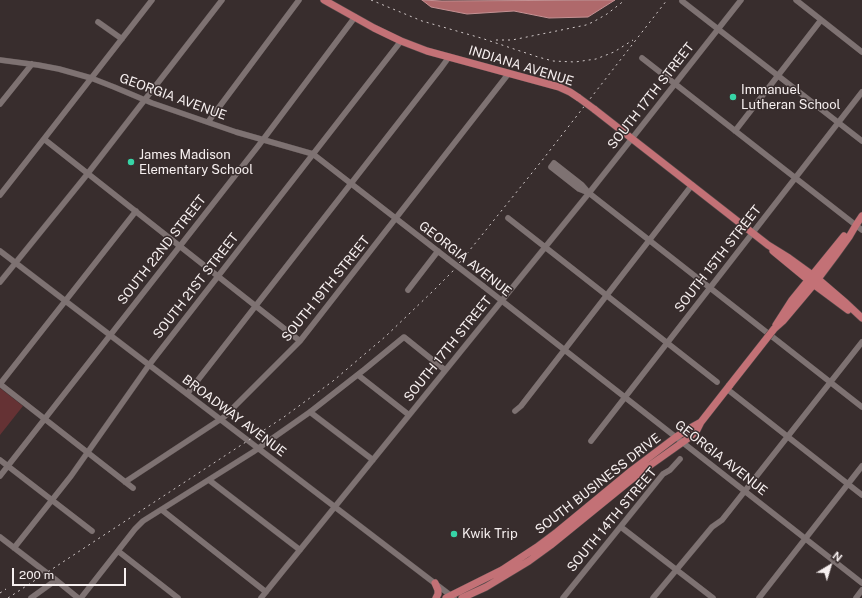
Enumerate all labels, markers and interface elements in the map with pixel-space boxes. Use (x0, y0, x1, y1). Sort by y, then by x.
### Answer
street label: SOUTH 17TH STREET (605, 40, 697, 152)
street label: INDIANA AVENUE (467, 43, 575, 89)
street label: GEORGIA AVENUE (117, 70, 229, 124)
place label: Immanuel Lutheran School (741, 82, 841, 113)
marker: Immanuel Lutheran School (728, 92, 738, 102)
place label: James Madison Elementary School (139, 147, 253, 178)
marker: James Madison Elementary School (126, 157, 136, 167)
street label: SOUTH 22ND STREET (114, 192, 210, 308)
street label: SOUTH 15TH STREET (671, 202, 765, 316)
street label: GEORGIA AVENUE (416, 218, 514, 300)
street label: SOUTH 21ST STREET (150, 230, 242, 342)
street label: SOUTH 19TH STREET (279, 233, 373, 345)
street label: SOUTH 17TH STREET (401, 293, 495, 405)
street label: BROADWAY AVENUE (179, 372, 289, 460)
street label: GEORGIA AVENUE (672, 417, 770, 499)
street label: SOUTH BUSINESS DRIVE (532, 430, 664, 538)
street label: SOUTH 14TH STREET (564, 465, 660, 575)
place label: Kwik Trip (462, 526, 518, 542)
marker: Kwik Trip (449, 529, 459, 539)
north arrow (810, 546, 850, 586)
text: N (830, 549, 844, 564)
scale bar (14, 560, 128, 586)
text: 200 m (19, 568, 54, 582)

